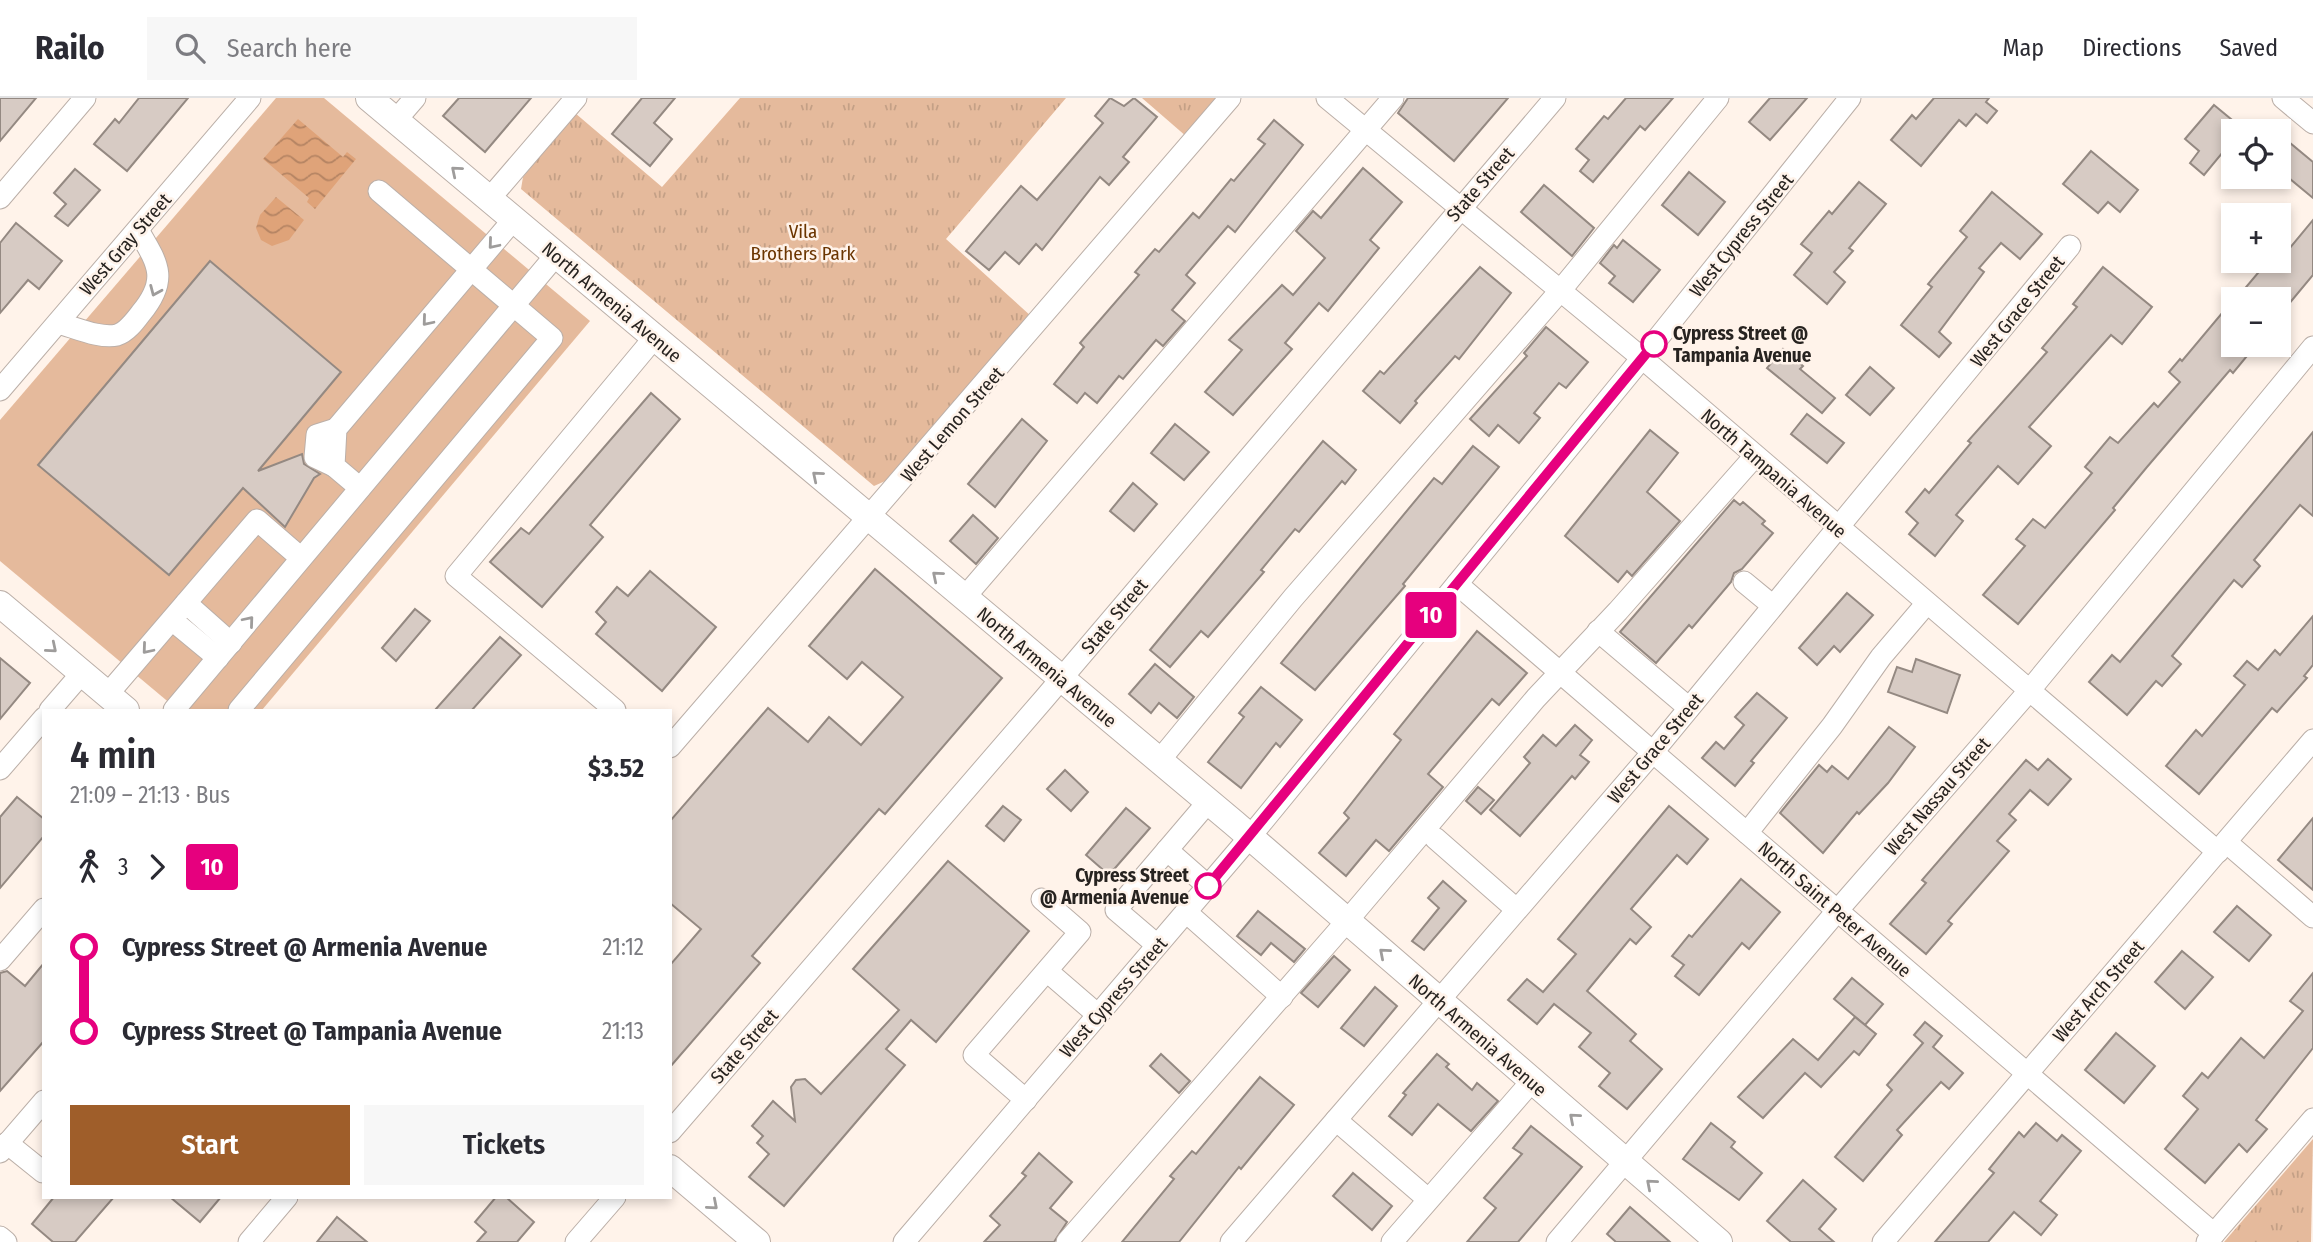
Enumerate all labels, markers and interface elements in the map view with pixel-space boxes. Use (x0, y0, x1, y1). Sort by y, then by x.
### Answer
search box (147, 17, 637, 80)
text: Railo (35, 28, 105, 68)
icon: search (171, 29, 209, 67)
text: Search here (227, 33, 352, 64)
text: Map (2003, 34, 2044, 62)
text: Directions (2082, 34, 2181, 62)
text: Saved (2219, 34, 2278, 62)
map controls (2221, 119, 2291, 357)
button: locate (2221, 119, 2291, 189)
street label: State Street (1442, 142, 1520, 226)
one-way arrow (452, 166, 464, 179)
street label: West Cypress Street (1685, 168, 1799, 302)
street label: West Gray Street (75, 188, 177, 300)
button: + (2221, 203, 2291, 273)
park label: Vila Brothers Park (751, 220, 856, 265)
one-way arrow (489, 236, 501, 249)
street label: North Armenia Avenue (537, 237, 686, 367)
street label: West Grace Street (1965, 250, 2070, 372)
one-way arrow (149, 284, 163, 297)
button: − (2221, 287, 2291, 357)
one-way arrow (423, 313, 435, 326)
place label: Cypress Street @ Tampania Avenue (1673, 322, 1812, 367)
marker: Cypress Street @ Tampania Avenue (1641, 331, 1667, 357)
street label: West Lemon Street (896, 361, 1009, 487)
street label: North Tampania Avenue (1696, 404, 1851, 543)
one-way arrow (813, 472, 826, 484)
one-way arrow (933, 572, 946, 584)
street label: State Street (1076, 573, 1153, 659)
line badge: 10 (1400, 592, 1462, 638)
text: 10 (1419, 601, 1443, 629)
street label: North Armenia Avenue (972, 602, 1121, 732)
one-way arrow (241, 616, 253, 629)
one-way arrow (44, 640, 57, 652)
one-way arrow (143, 641, 155, 654)
street label: West Grace Street (1603, 688, 1709, 808)
text: 4 min (70, 732, 156, 778)
street label: West Nassau Street (1880, 732, 1996, 860)
text: $3.52 (588, 753, 644, 784)
text: 21:09 – 21:13 · Bus (70, 781, 230, 809)
street label: North Saint Peter Avenue (1753, 837, 1916, 982)
icon: walk (70, 848, 108, 886)
icon: forward (138, 848, 176, 886)
text: 3 (118, 853, 128, 881)
text: 10 (200, 853, 224, 881)
place label: Cypress Street @ Armenia Avenue (1040, 864, 1189, 909)
marker: Cypress Street @ Armenia Avenue (1195, 873, 1221, 899)
text: Cypress Street @ Armenia Avenue (122, 932, 488, 963)
street label: West Cypress Street (1055, 932, 1172, 1062)
text: 21:12 (602, 933, 644, 961)
street label: West Arch Street (2048, 935, 2149, 1047)
one-way arrow (1379, 949, 1392, 961)
street label: North Armenia Avenue (1404, 969, 1551, 1102)
street label: State Street (706, 1004, 784, 1088)
text: Cypress Street @ Tampania Avenue (122, 1016, 502, 1047)
text: 21:13 (602, 1017, 644, 1045)
button: Start (70, 1105, 350, 1185)
button: Tickets (364, 1105, 644, 1185)
one-way arrow (1569, 1114, 1582, 1126)
one-way arrow (1647, 1180, 1659, 1193)
one-way arrow (705, 1197, 718, 1209)

